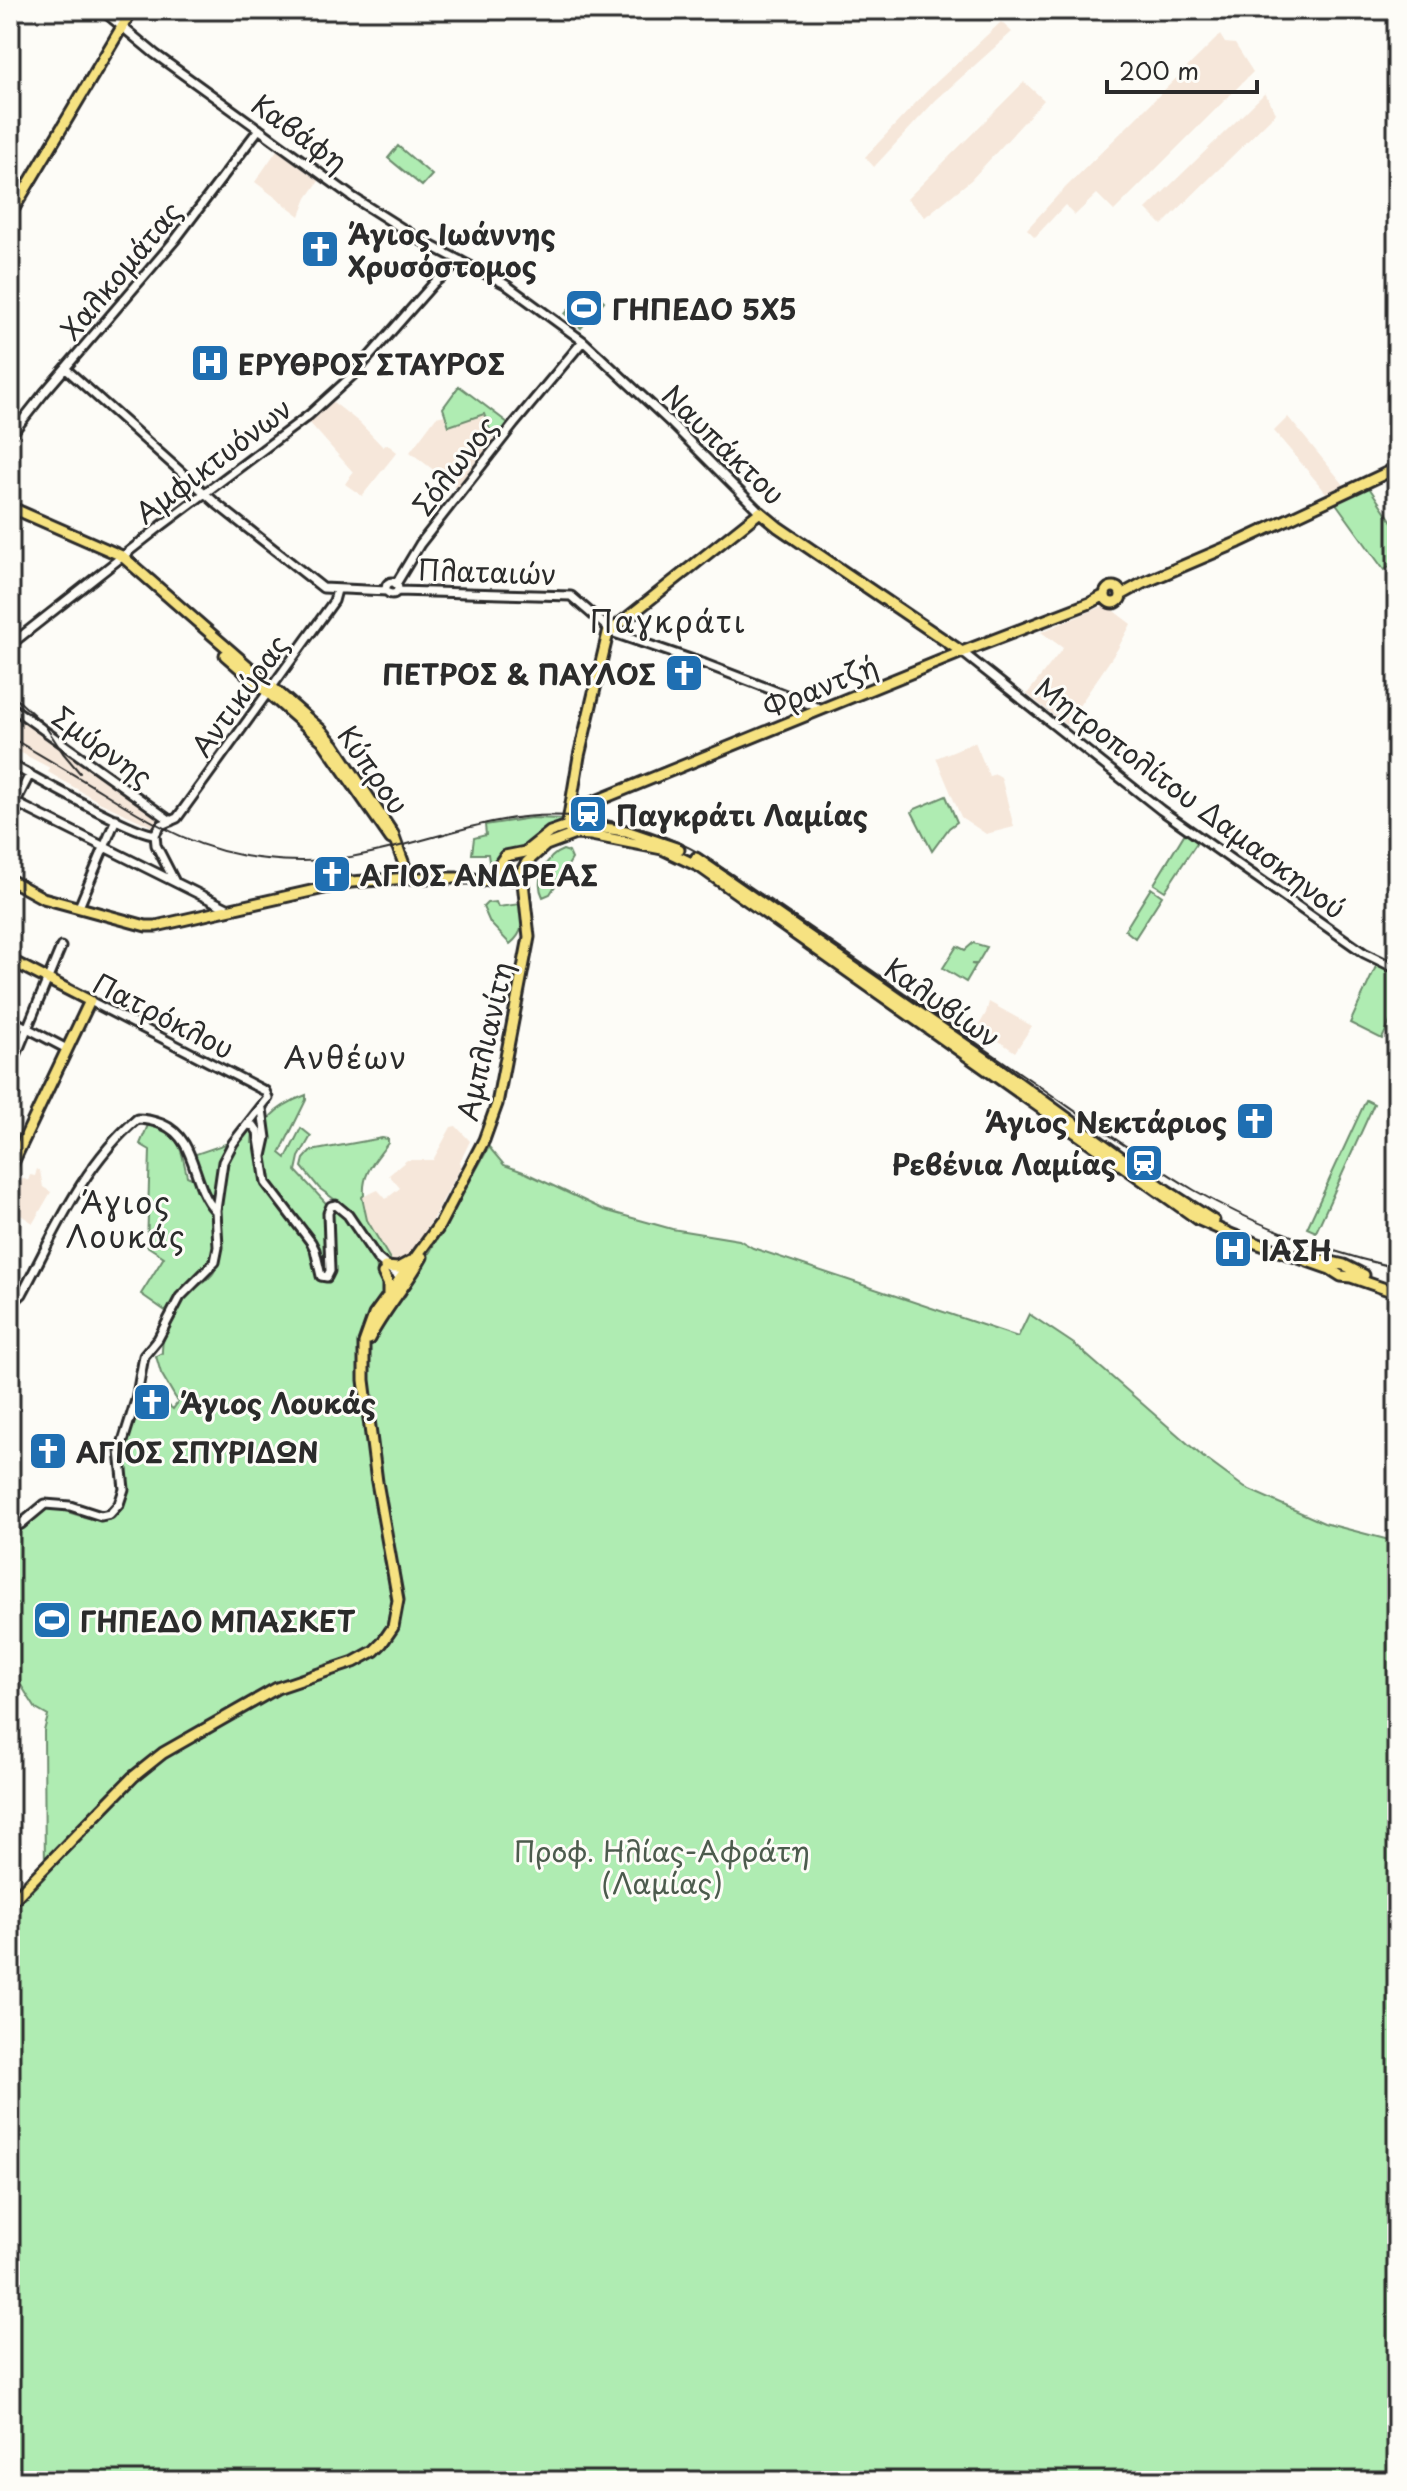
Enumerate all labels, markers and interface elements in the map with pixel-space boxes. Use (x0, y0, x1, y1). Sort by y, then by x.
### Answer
scale bar (1107, 44, 1257, 94)
text: 200 m (1119, 52, 1199, 88)
street label: Καβάφη (243, 82, 357, 182)
street label: Χαλκομάτας (49, 191, 191, 349)
place label: Άγιος Ιωάννης Χρυσόστομος (348, 212, 556, 287)
church icon: Άγιος Ιωάννης Χρυσόστομος (299, 228, 341, 270)
sports icon: ΓΗΠΕΔΟ 5X5 (563, 287, 605, 329)
place label: ΓΗΠΕΔΟ 5X5 (612, 287, 797, 330)
hospital icon: ΕΡΥΘΡΟΣ ΣΤΑΥΡΟΣ (189, 342, 231, 384)
place label: ΕΡΥΘΡΟΣ ΣΤΑΥΡΟΣ (238, 342, 505, 385)
street label: Ναυπάκτου (653, 374, 795, 514)
street label: Αμφικτυόνων (125, 387, 301, 533)
street label: Σόλωνος (401, 406, 507, 524)
street label: Πλαταιών (417, 547, 557, 595)
district label: Παγκράτι (589, 598, 747, 643)
street label: Αντικύρας (180, 625, 298, 765)
street label: Φραντζή (756, 644, 884, 728)
place label: ΠΕΤΡΟΣ & ΠΑΥΛΟΣ (382, 652, 656, 695)
church icon: ΠΕΤΡΟΣ & ΠΑΥΛΟΣ (663, 652, 705, 694)
street label: Μητροπολίτου Δαμασκηνού (1026, 666, 1356, 928)
street label: Σμύρνης (44, 695, 162, 797)
street label: Κύπρου (328, 716, 420, 822)
station icon: Παγκράτι Λαμίας (567, 793, 609, 835)
place label: Παγκράτι Λαμίας (616, 793, 868, 836)
church icon: ΑΓΙΟΣ ΑΝΔΡΕΑΣ (311, 853, 353, 895)
place label: ΑΓΙΟΣ ΑΝΔΡΕΑΣ (360, 853, 598, 896)
street label: Καλυβίων (876, 946, 1010, 1058)
street label: Αμπλιανίτη (445, 957, 523, 1125)
street label: Πατρόκλου (86, 961, 242, 1069)
district label: Ανθέων (283, 1034, 409, 1079)
place label: Άγιος Νεκτάριος (985, 1100, 1227, 1143)
church icon: Άγιος Νεκτάριος (1234, 1100, 1276, 1142)
place label: Ρεβένια Λαμίας (891, 1142, 1116, 1185)
station icon: Ρεβένια Λαμίας (1123, 1142, 1165, 1184)
district label: Άγιος Λουκάς (65, 1179, 187, 1258)
hospital icon: ΙΑΣΗ (1212, 1228, 1254, 1270)
place label: ΙΑΣΗ (1261, 1228, 1332, 1271)
church icon: Άγιος Λουκάς (131, 1381, 173, 1423)
place label: Άγιος Λουκάς (180, 1381, 376, 1424)
church icon: ΑΓΙΟΣ ΣΠΥΡΙΔΩΝ (27, 1430, 69, 1472)
place label: ΑΓΙΟΣ ΣΠΥΡΙΔΩΝ (76, 1430, 318, 1473)
sports icon: ΓΗΠΕΔΟ ΜΠΑΣΚΕΤ (31, 1599, 73, 1641)
place label: ΓΗΠΕΔΟ ΜΠΑΣΚΕΤ (80, 1599, 356, 1642)
park label: Προφ. Ηλίας-Αφράτη (Λαμίας) (514, 1829, 810, 1904)

